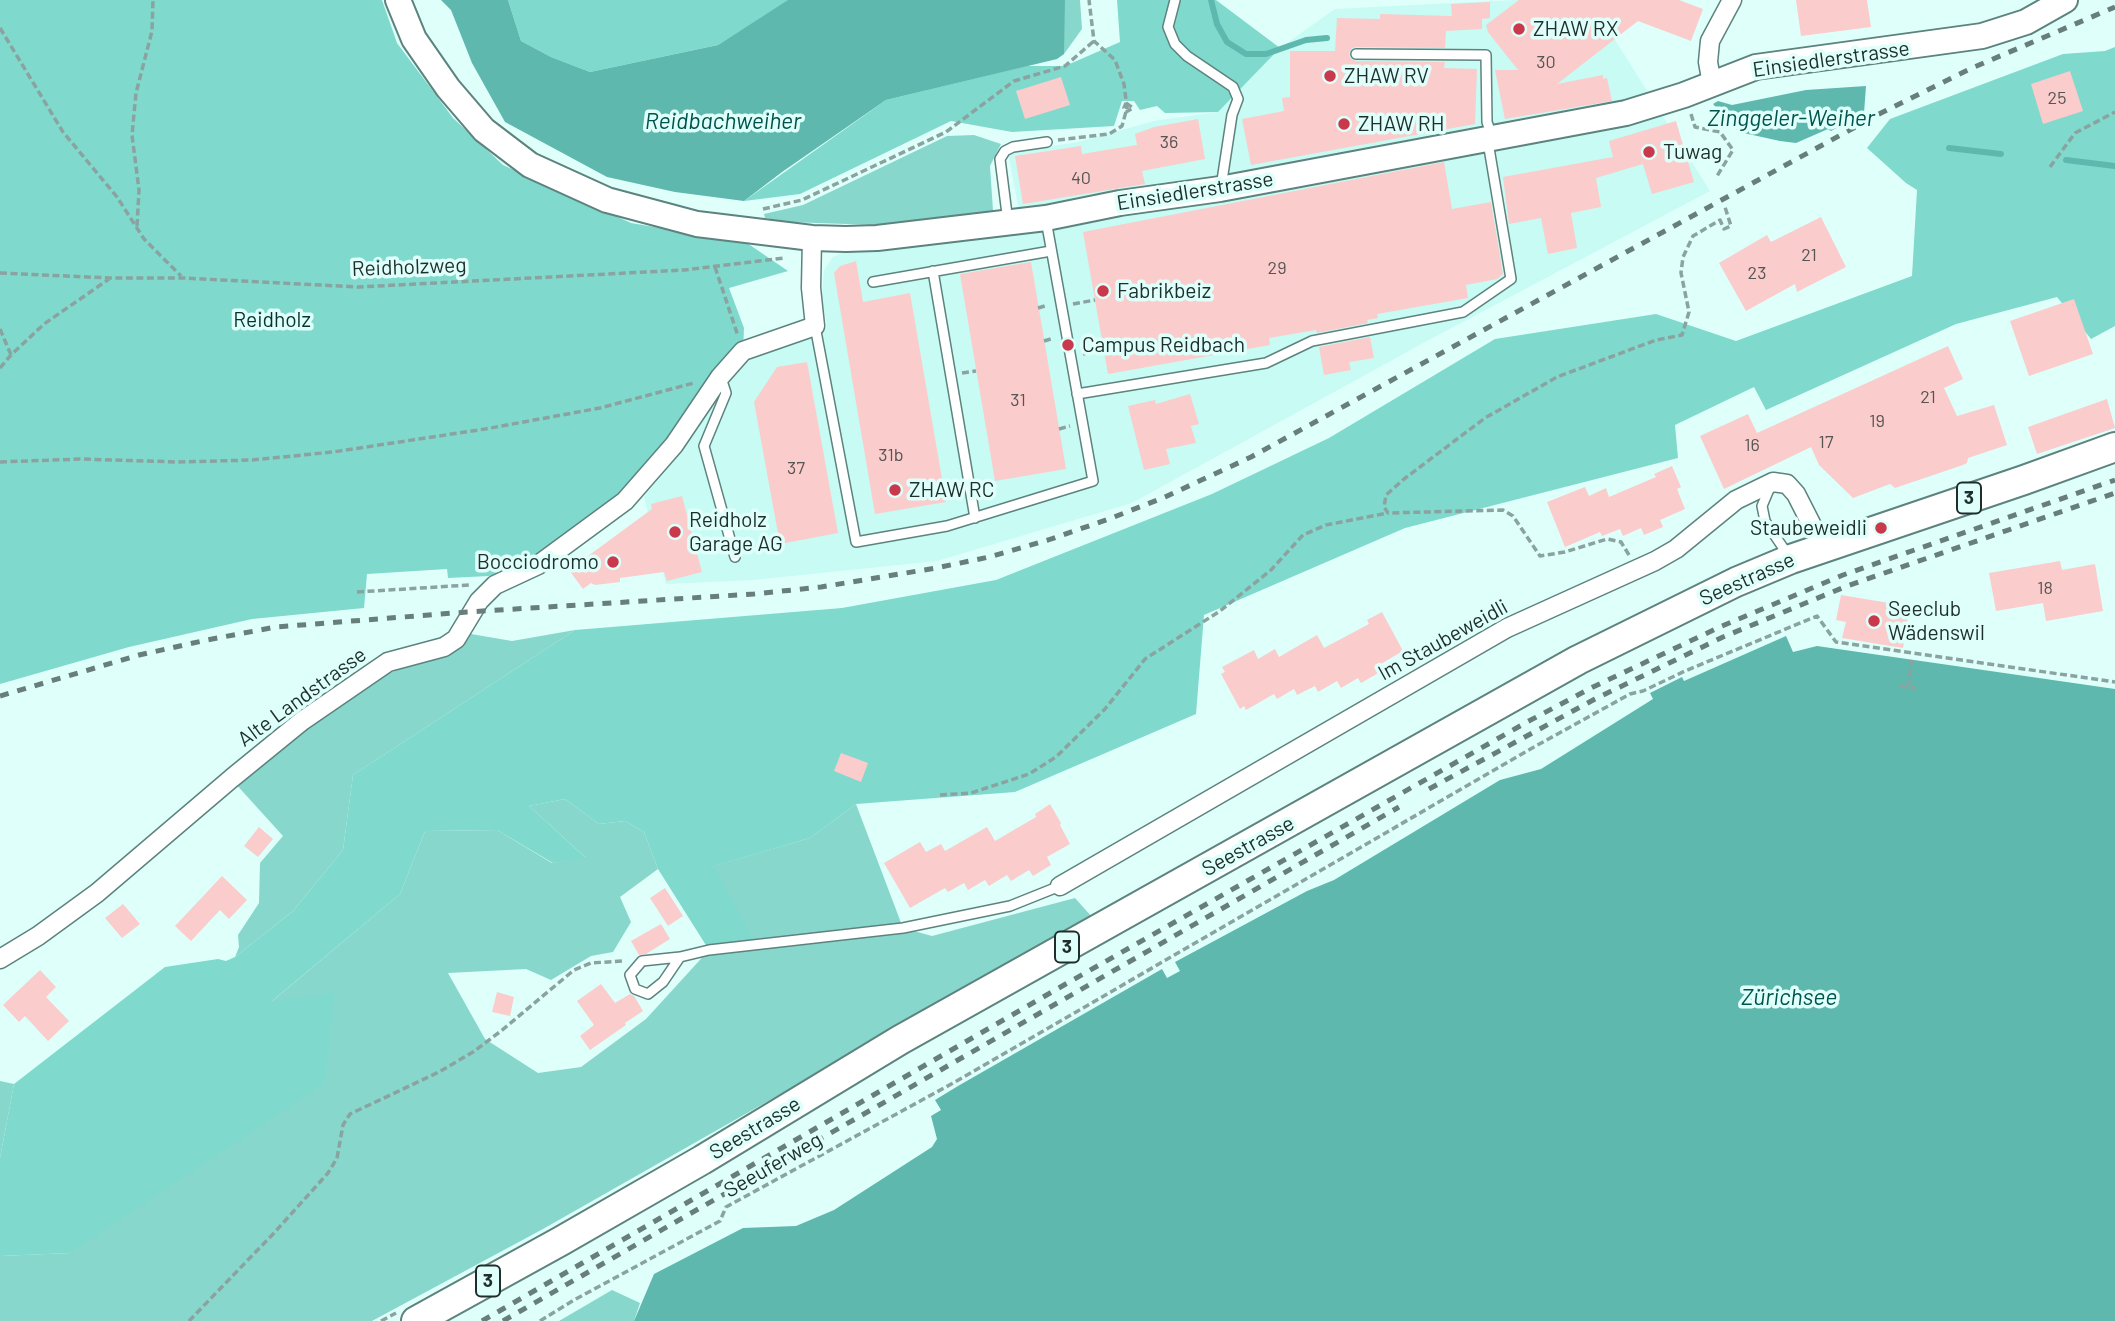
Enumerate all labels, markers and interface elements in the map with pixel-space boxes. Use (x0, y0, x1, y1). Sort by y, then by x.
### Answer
place label: ZHAW RX (1533, 16, 1618, 42)
marker: ZHAW RX (1511, 21, 1527, 37)
street label: Einsiedlerstrasse (1751, 36, 1911, 82)
house number: 30 (1536, 51, 1556, 73)
place label: ZHAW RV (1344, 63, 1429, 89)
marker: ZHAW RV (1322, 68, 1338, 84)
house number: 25 (2048, 87, 2066, 109)
water label: Zinggeler-Weiher (1707, 104, 1875, 132)
water label: Reidbachweiher (645, 107, 801, 135)
place label: ZHAW RH (1358, 111, 1444, 137)
marker: ZHAW RH (1336, 116, 1352, 132)
house number: 36 (1160, 131, 1178, 153)
place label: Tuwag (1663, 139, 1722, 165)
marker: Tuwag (1641, 144, 1657, 160)
street label: Einsiedlerstrasse (1115, 166, 1275, 216)
house number: 40 (1071, 167, 1091, 189)
house number: 21 (1801, 244, 1817, 266)
street label: Reidholzweg (351, 252, 467, 282)
house number: 29 (1267, 257, 1287, 279)
house number: 23 (1748, 262, 1766, 284)
place label: Fabrikbeiz (1117, 278, 1211, 304)
marker: Fabrikbeiz (1095, 283, 1111, 299)
park label: Reidholz (233, 307, 311, 333)
place label: Campus Reidbach (1082, 332, 1245, 358)
marker: Campus Reidbach (1060, 337, 1076, 353)
house number: 21 (1920, 386, 1936, 408)
house number: 31 (1010, 389, 1026, 411)
house number: 19 (1869, 410, 1885, 432)
house number: 17 (1819, 431, 1833, 453)
house number: 16 (1744, 434, 1760, 456)
house number: 31b (878, 444, 904, 466)
house number: 37 (787, 457, 805, 479)
place label: ZHAW RC (909, 477, 994, 503)
marker: ZHAW RC (887, 482, 903, 498)
road number: 3 (1957, 482, 1981, 513)
place label: Reidholz Garage AG (689, 507, 783, 557)
place label: Staubeweidli (1750, 515, 1867, 541)
marker: Staubeweidli (1873, 520, 1889, 536)
marker: Reidholz Garage AG (667, 524, 683, 540)
street label: Seestrasse (1695, 547, 1799, 611)
place label: Bocciodromo (477, 549, 599, 575)
marker: Bocciodromo (605, 554, 621, 570)
house number: 18 (2037, 577, 2053, 599)
street label: Im Staubeweidli (1374, 594, 1512, 686)
place label: Seeclub Wädenswil (1888, 596, 1985, 646)
marker: Seeclub Wädenswil (1866, 613, 1882, 629)
street label: Alte Landstrasse (233, 642, 371, 752)
street label: Seestrasse (1197, 810, 1299, 882)
road number: 3 (1055, 931, 1079, 962)
water label: Zürichsee (1741, 983, 1837, 1011)
street label: Seestrasse (705, 1091, 805, 1165)
street label: Seeuferweg (719, 1127, 827, 1203)
road number: 3 (476, 1266, 500, 1296)

